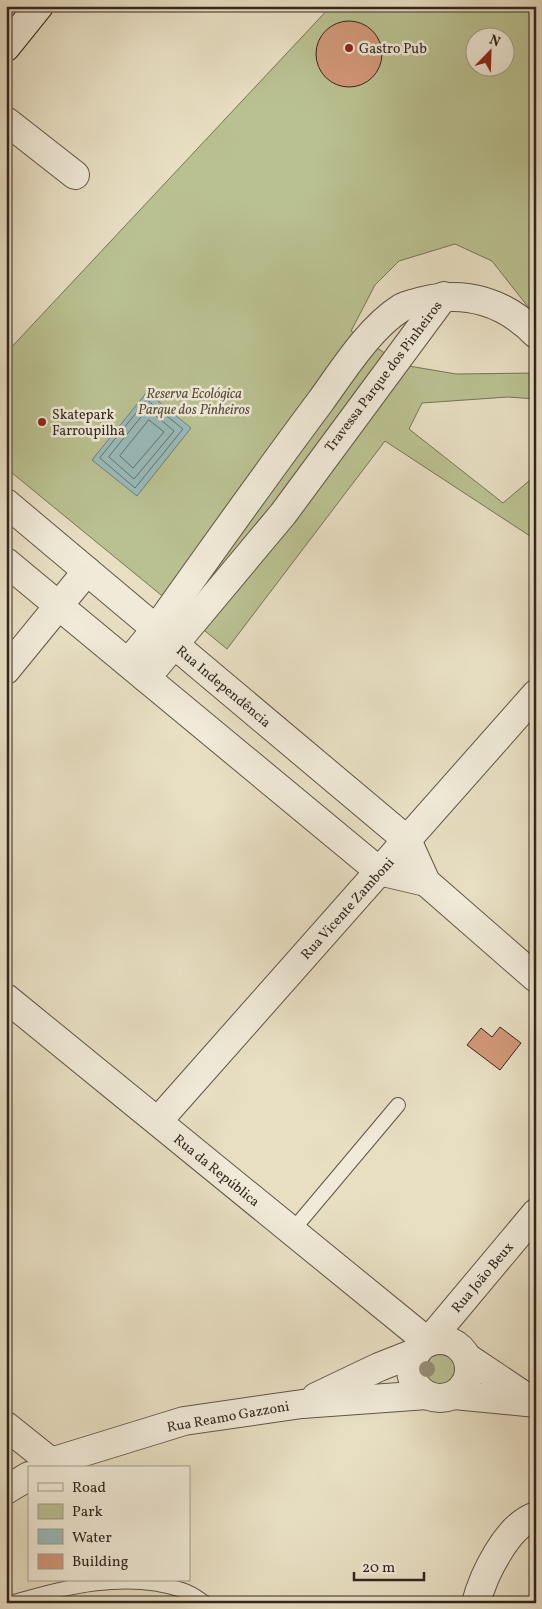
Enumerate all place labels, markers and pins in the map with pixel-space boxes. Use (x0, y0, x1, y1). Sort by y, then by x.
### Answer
place label: Gastro Pub (359, 40, 427, 59)
marker: Gastro Pub (343, 42, 355, 54)
place label: Skatepark Farroupilha (52, 406, 125, 441)
marker: Skatepark Farroupilha (36, 416, 48, 428)

